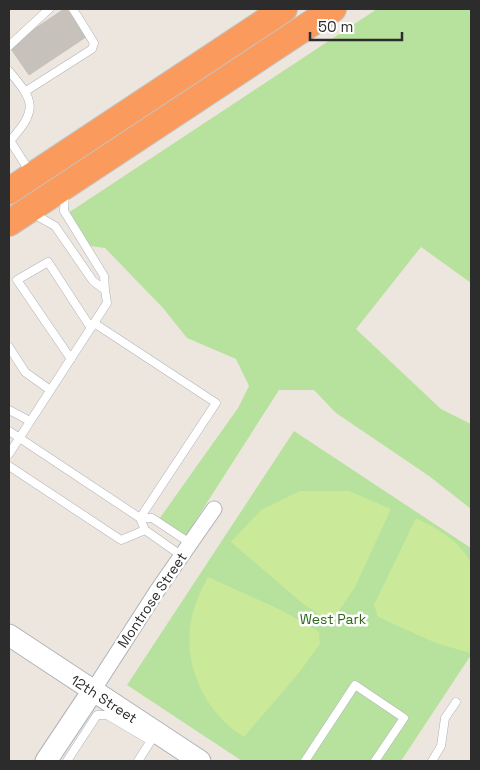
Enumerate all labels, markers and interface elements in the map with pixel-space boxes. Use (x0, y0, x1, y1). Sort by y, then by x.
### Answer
scale bar (310, 10, 402, 42)
text: 50 m (318, 17, 353, 36)
street label: Montrose Street (113, 549, 191, 651)
park label: West Park (300, 610, 367, 628)
street label: 12th Street (67, 671, 141, 727)

